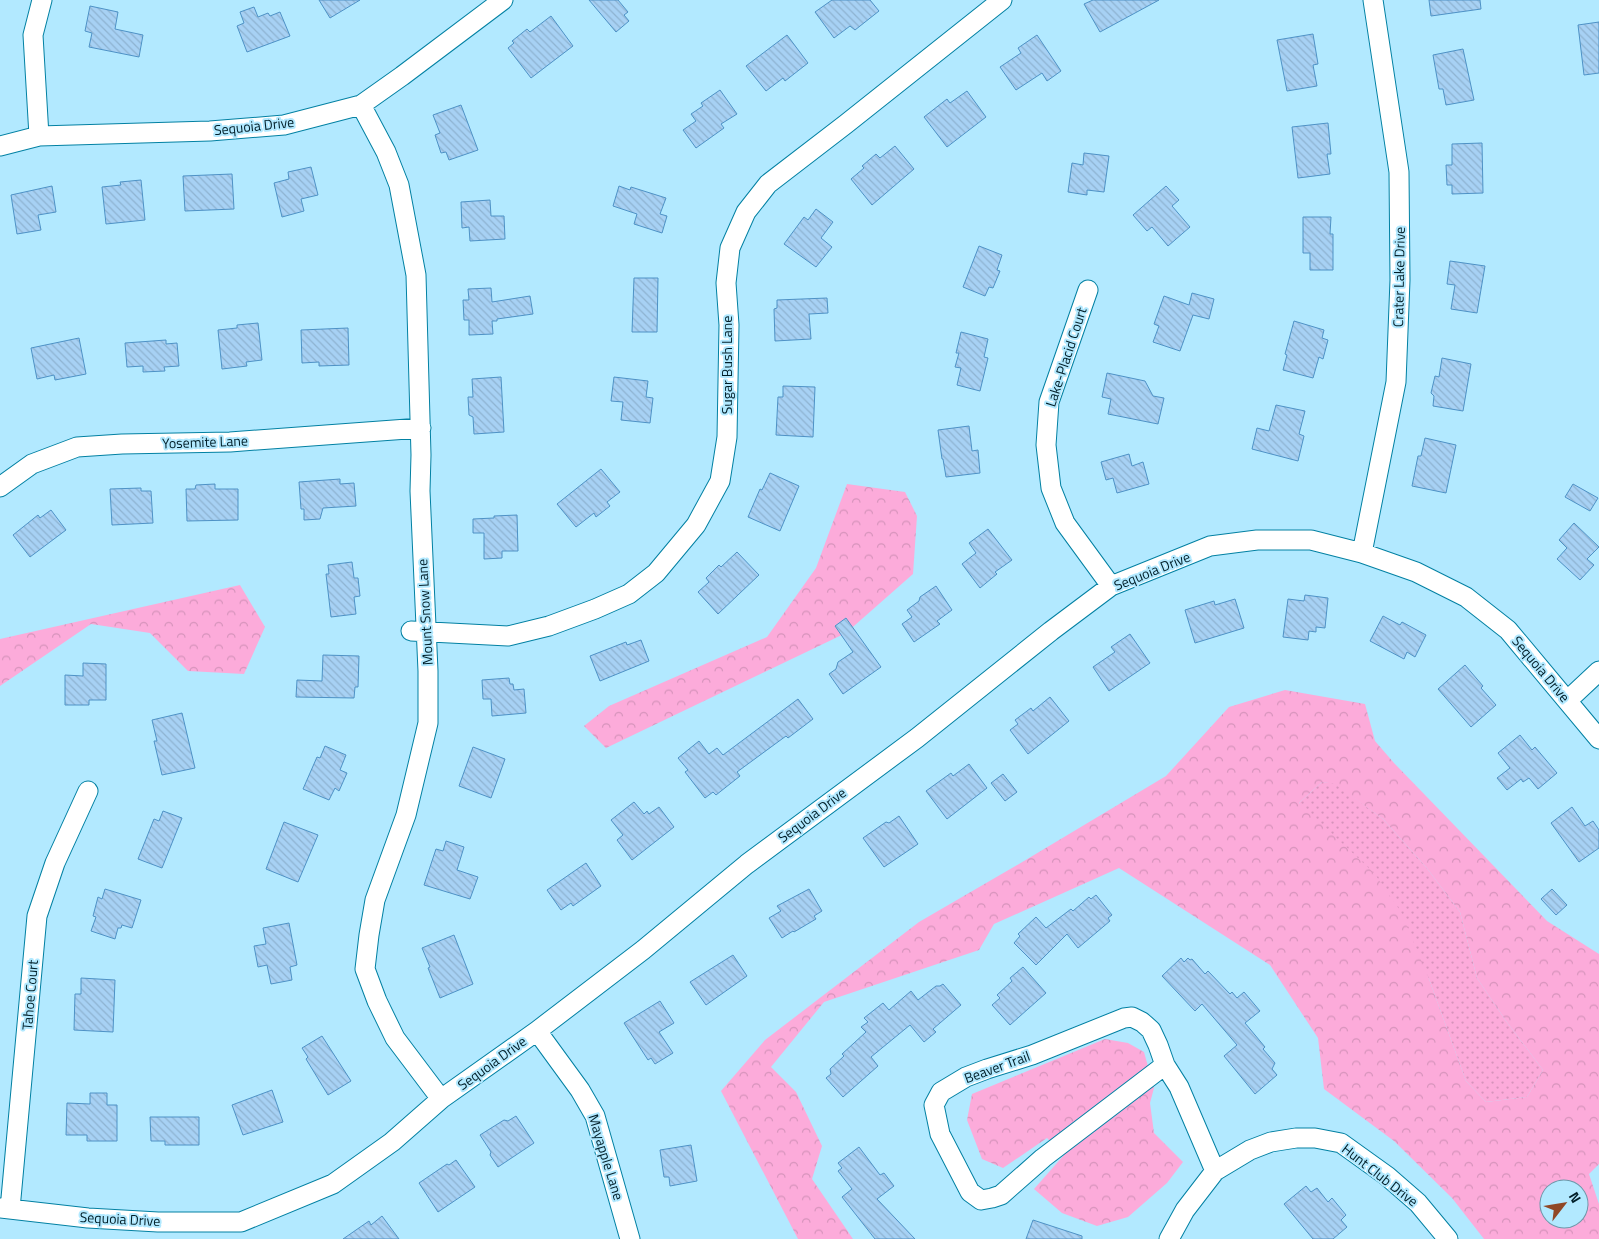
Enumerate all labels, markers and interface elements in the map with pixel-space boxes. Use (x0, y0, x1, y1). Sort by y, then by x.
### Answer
street label: Sequoia Drive (213, 111, 295, 140)
street label: Crater Lake Drive (1387, 227, 1410, 327)
street label: Lake-Placid Court (1040, 304, 1092, 409)
street label: Sugar Bush Lane (716, 316, 737, 414)
street label: Yosemite Lane (162, 430, 248, 453)
street label: Sequoia Drive (1110, 546, 1193, 595)
street label: Mount Snow Lane (411, 558, 438, 666)
street label: Sequoia Drive (1507, 631, 1575, 706)
street label: Sequoia Drive (773, 782, 850, 847)
street label: Tahoe Court (16, 959, 43, 1031)
street label: Sequoia Drive (453, 1030, 530, 1095)
street label: Beaver Trail (961, 1045, 1033, 1088)
street label: Mayapple Lane (583, 1111, 630, 1202)
street label: Hunt Club Drive (1338, 1138, 1423, 1211)
north arrow (1539, 1179, 1589, 1229)
text: N (1564, 1187, 1587, 1207)
street label: Sequoia Drive (79, 1206, 161, 1231)

